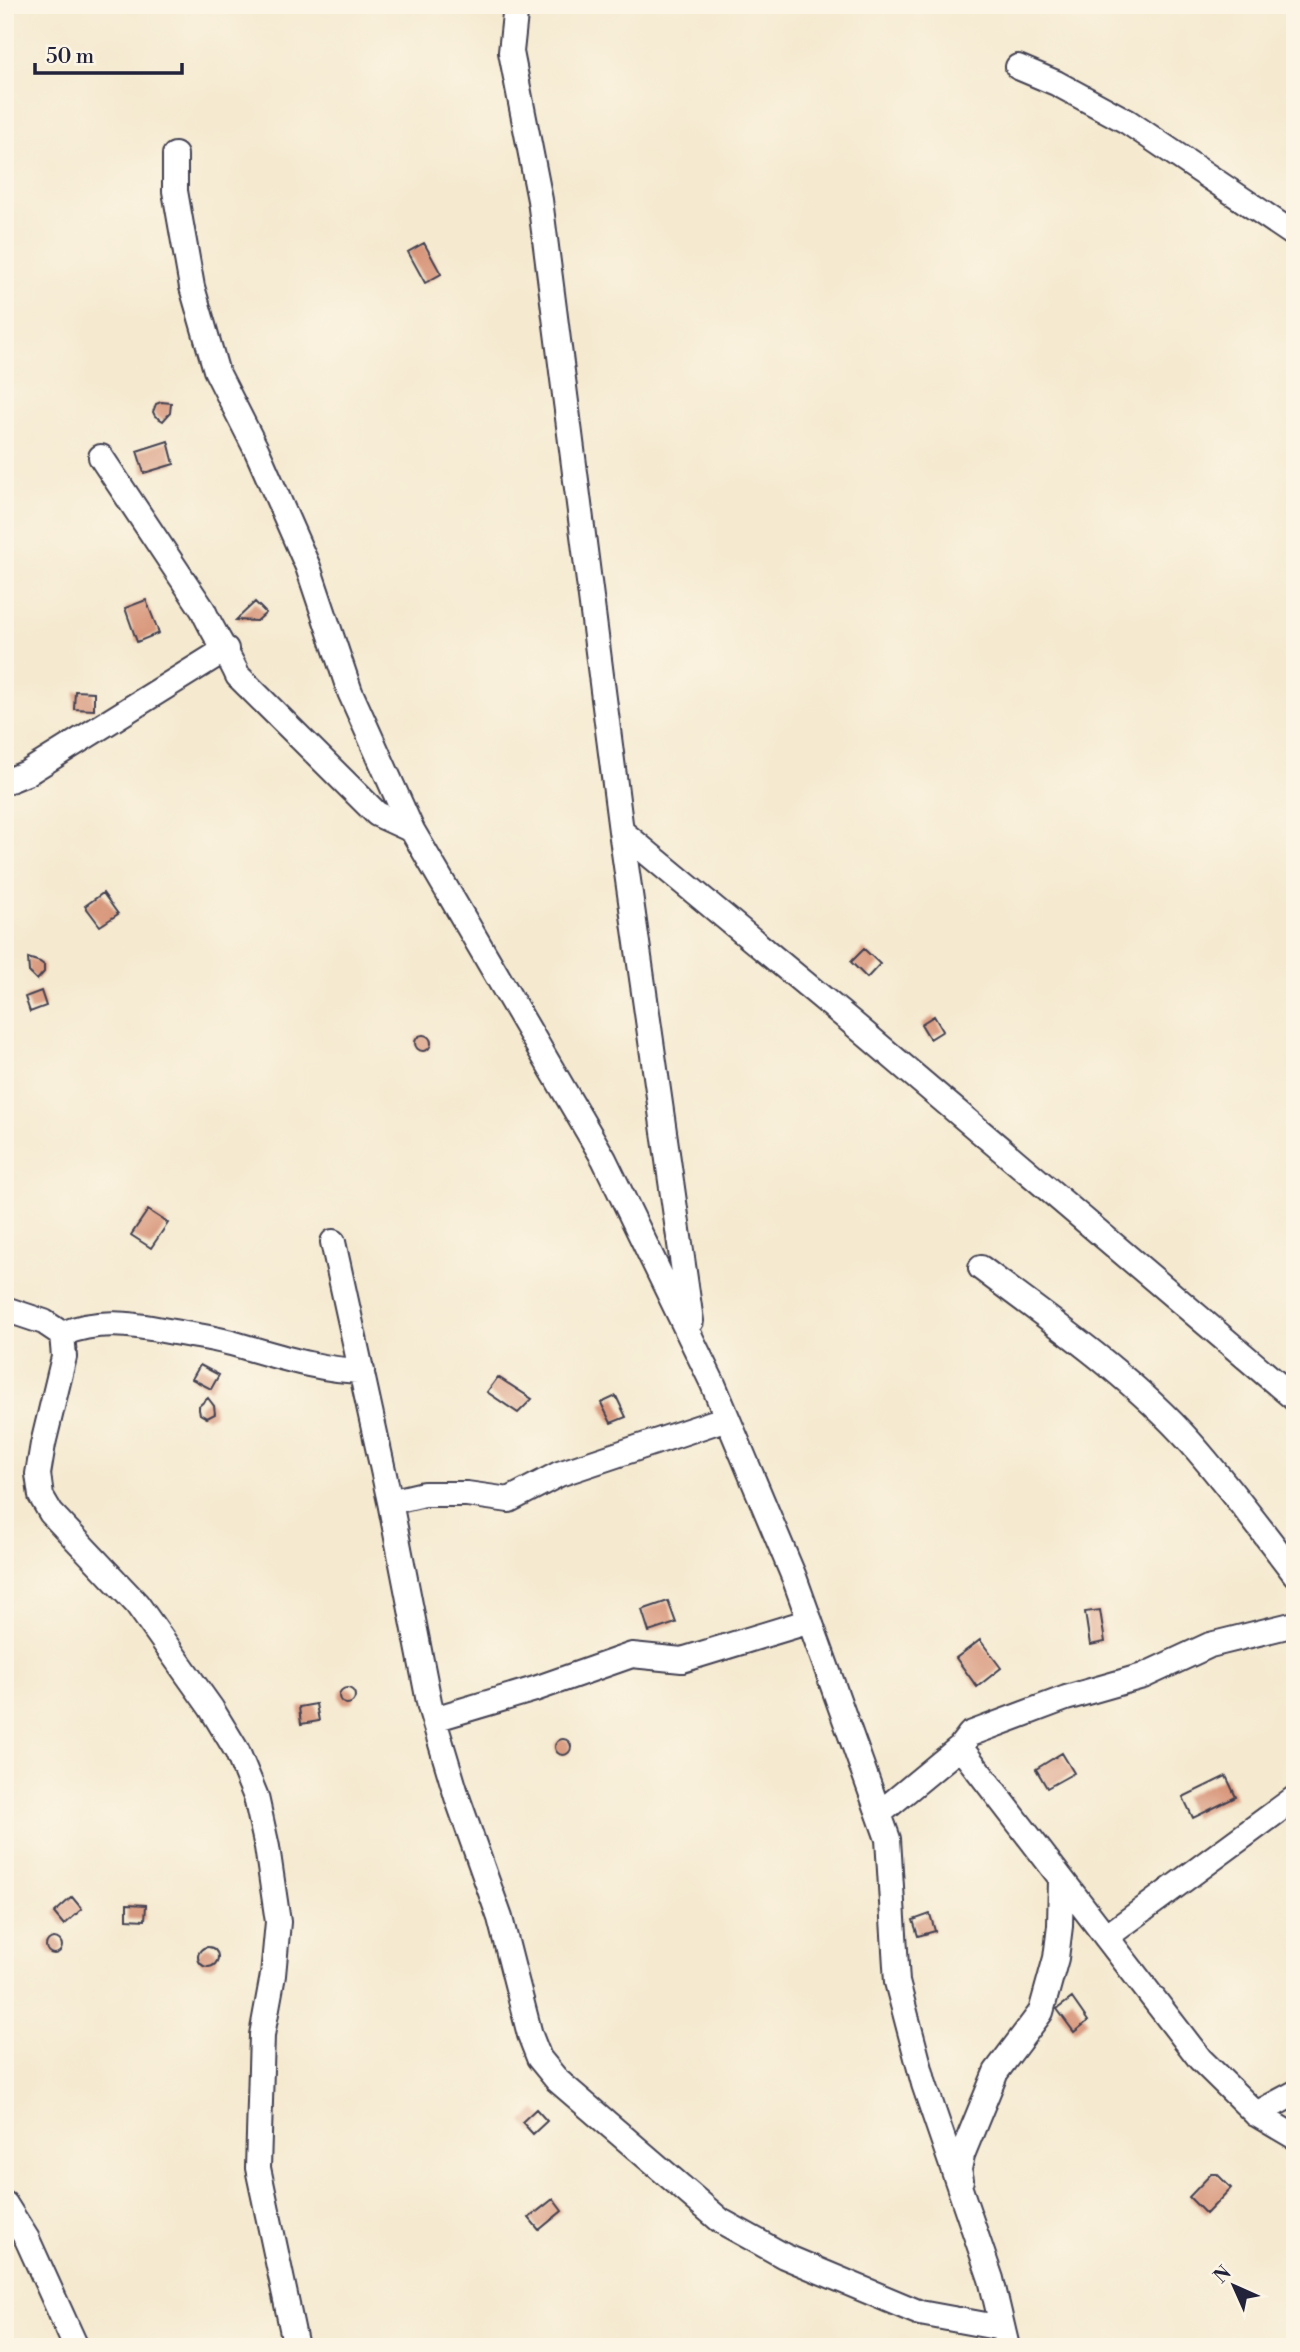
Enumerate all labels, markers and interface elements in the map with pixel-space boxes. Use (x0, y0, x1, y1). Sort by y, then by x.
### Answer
scale bar (35, 32, 182, 76)
text: 50 m (46, 44, 94, 70)
north arrow (1198, 2250, 1268, 2320)
text: N (1209, 2261, 1236, 2288)

